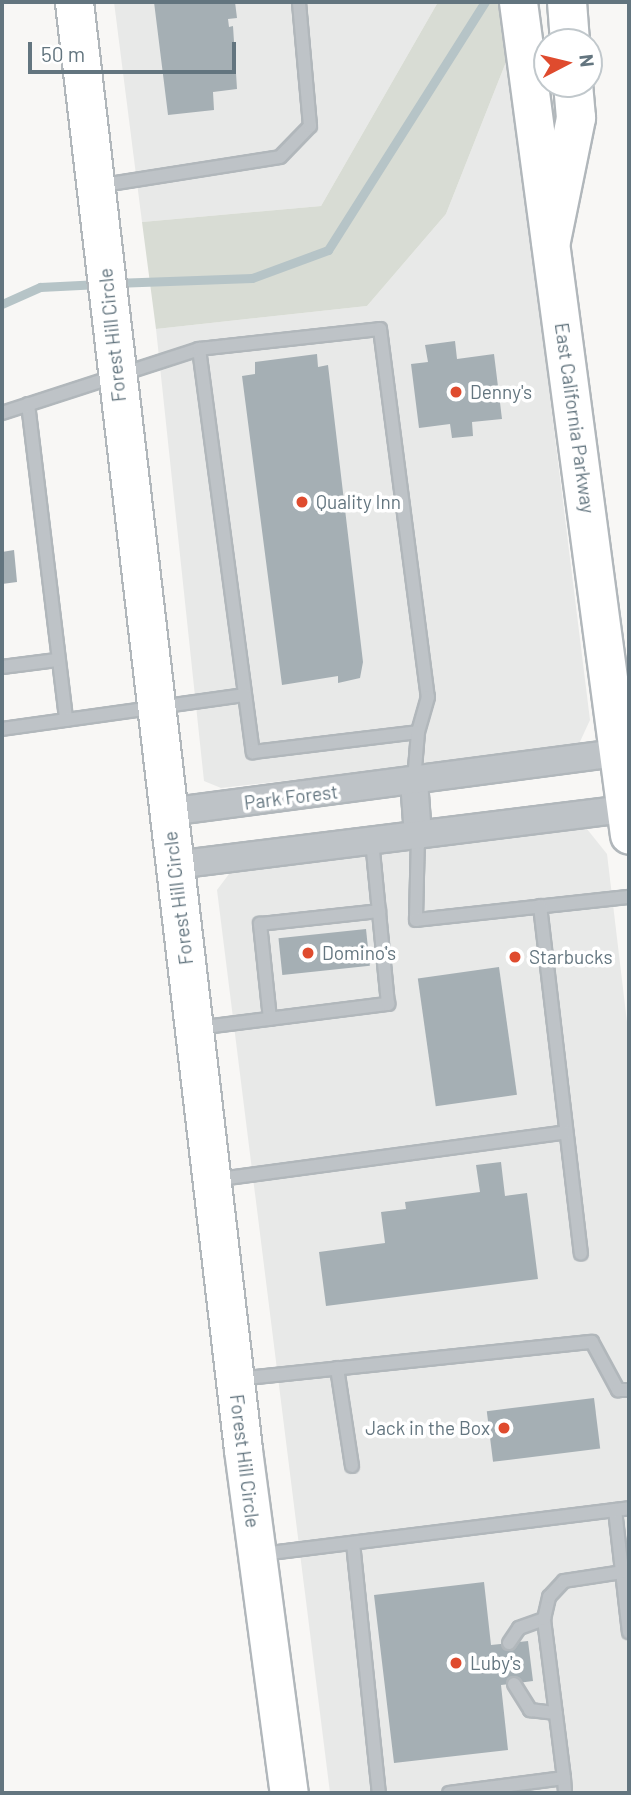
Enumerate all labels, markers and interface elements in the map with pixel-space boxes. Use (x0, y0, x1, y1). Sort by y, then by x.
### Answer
scale bar (32, 28, 240, 72)
north arrow (533, 28, 603, 98)
text: 50 m (41, 41, 85, 66)
text: N (575, 53, 600, 68)
street label: Forest Hill Circle (94, 267, 130, 403)
street label: East California Parkway (550, 321, 600, 515)
place label: Denny's (470, 381, 532, 403)
marker: Denny's (448, 384, 464, 400)
place label: Quality Inn (316, 491, 401, 513)
marker: Quality Inn (294, 494, 310, 510)
street label: Park Forest (243, 780, 339, 814)
street label: Forest Hill Circle (158, 830, 198, 966)
place label: Domino's (322, 942, 396, 964)
marker: Domino's (300, 945, 316, 961)
place label: Starbucks (529, 946, 613, 968)
marker: Starbucks (507, 949, 523, 965)
street label: Forest Hill Circle (225, 1393, 265, 1529)
place label: Jack in the Box (365, 1417, 490, 1439)
marker: Jack in the Box (496, 1420, 512, 1436)
place label: Luby's (470, 1652, 521, 1674)
marker: Luby's (448, 1655, 464, 1671)

